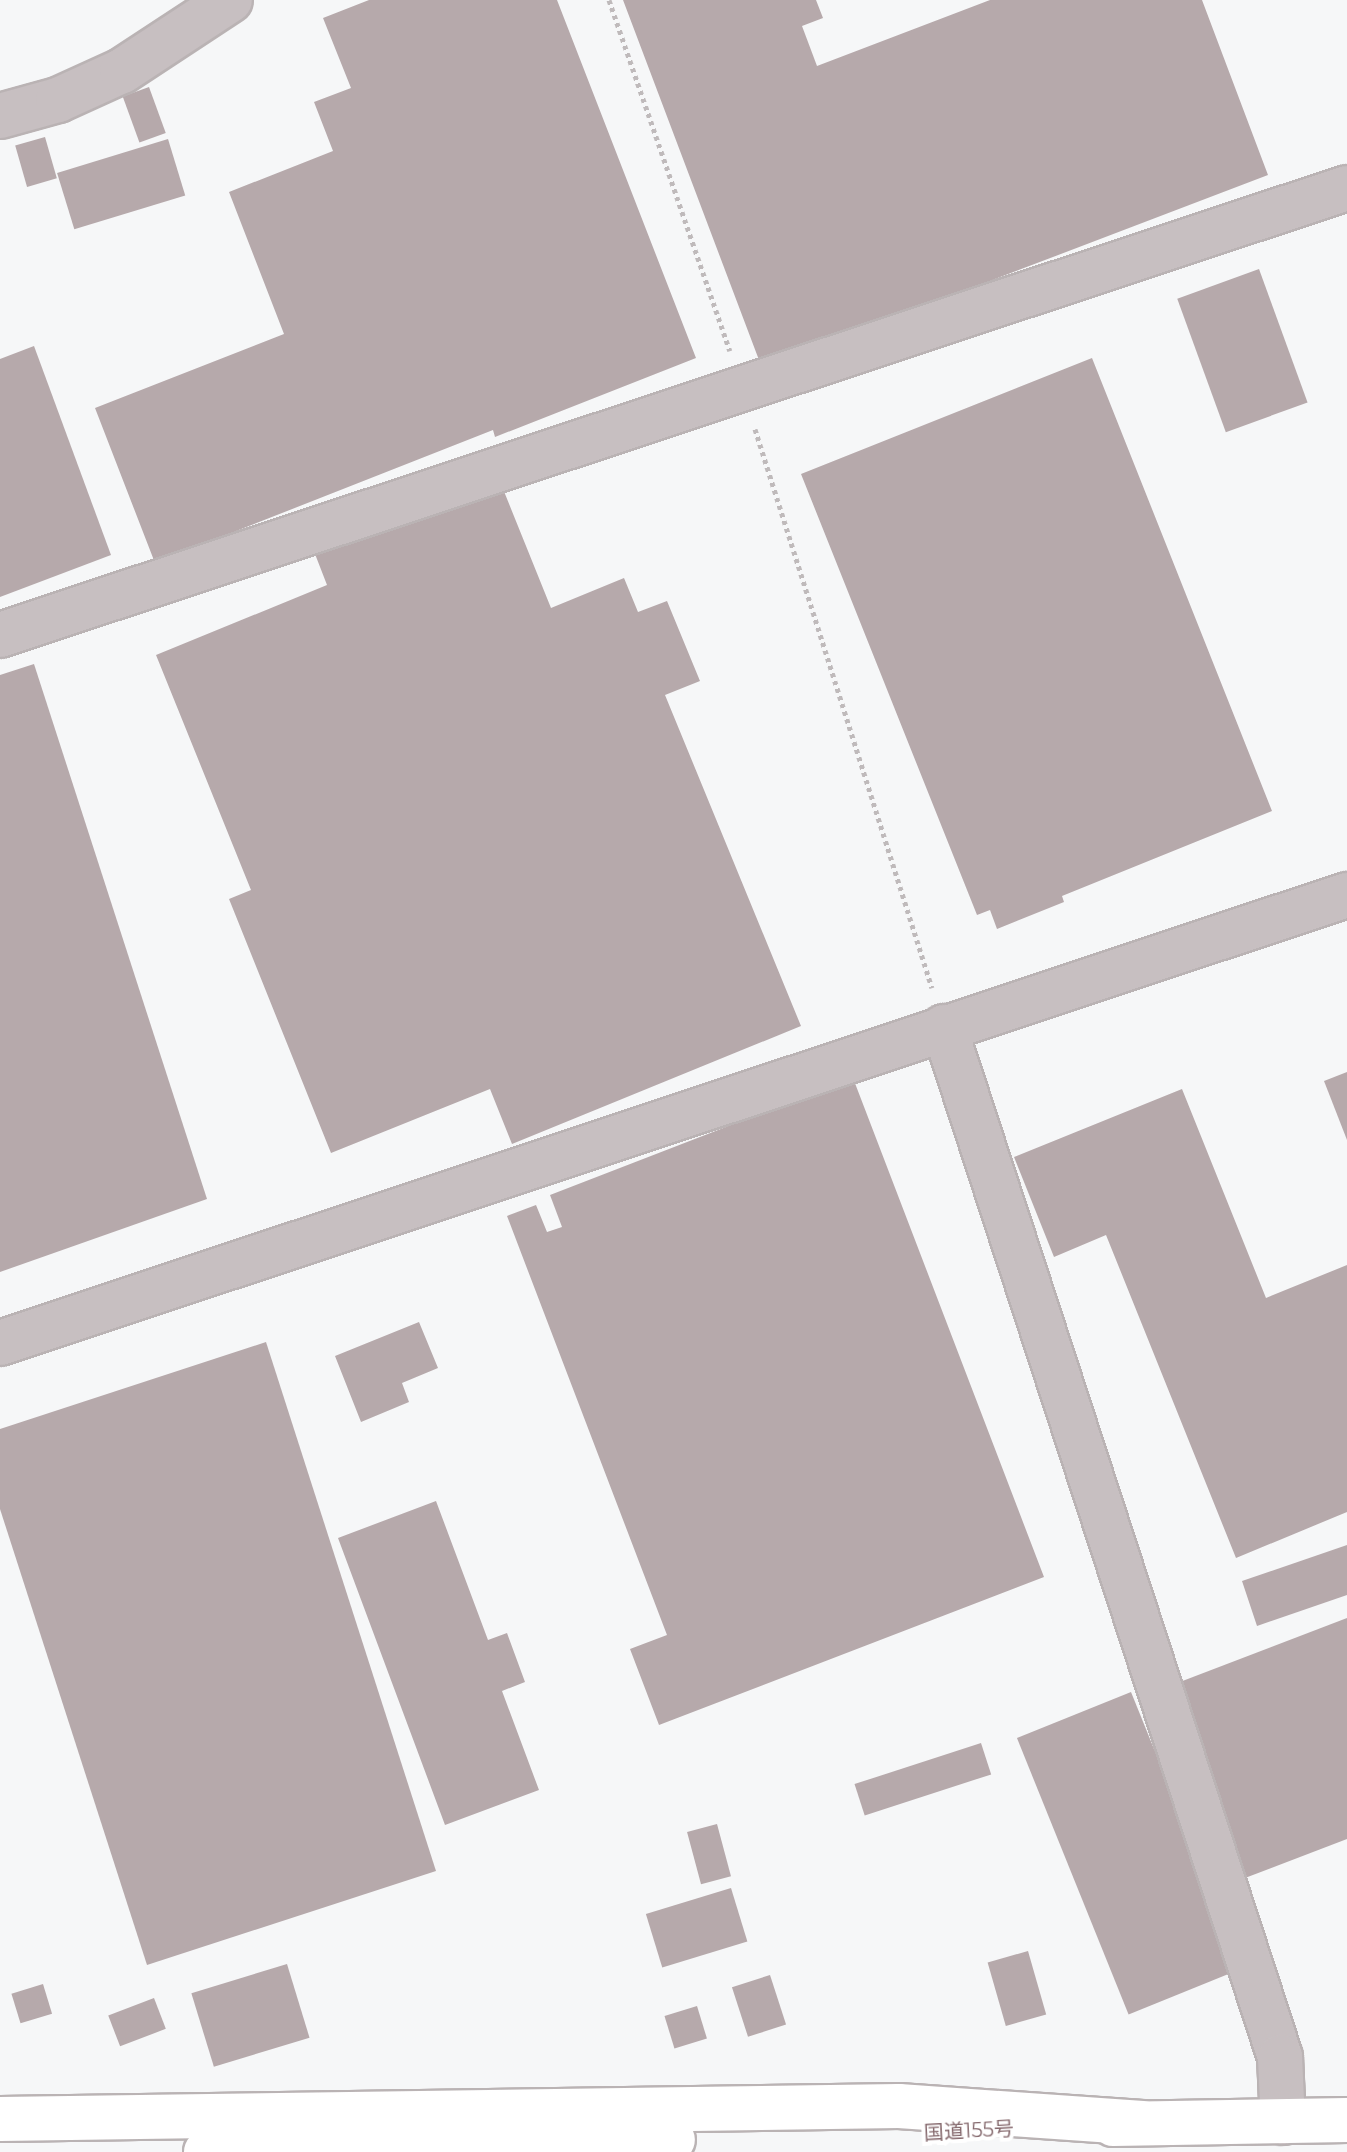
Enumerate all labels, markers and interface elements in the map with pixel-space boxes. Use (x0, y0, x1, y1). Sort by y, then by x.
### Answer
street label: 国道155号 (924, 2117, 1014, 2145)

